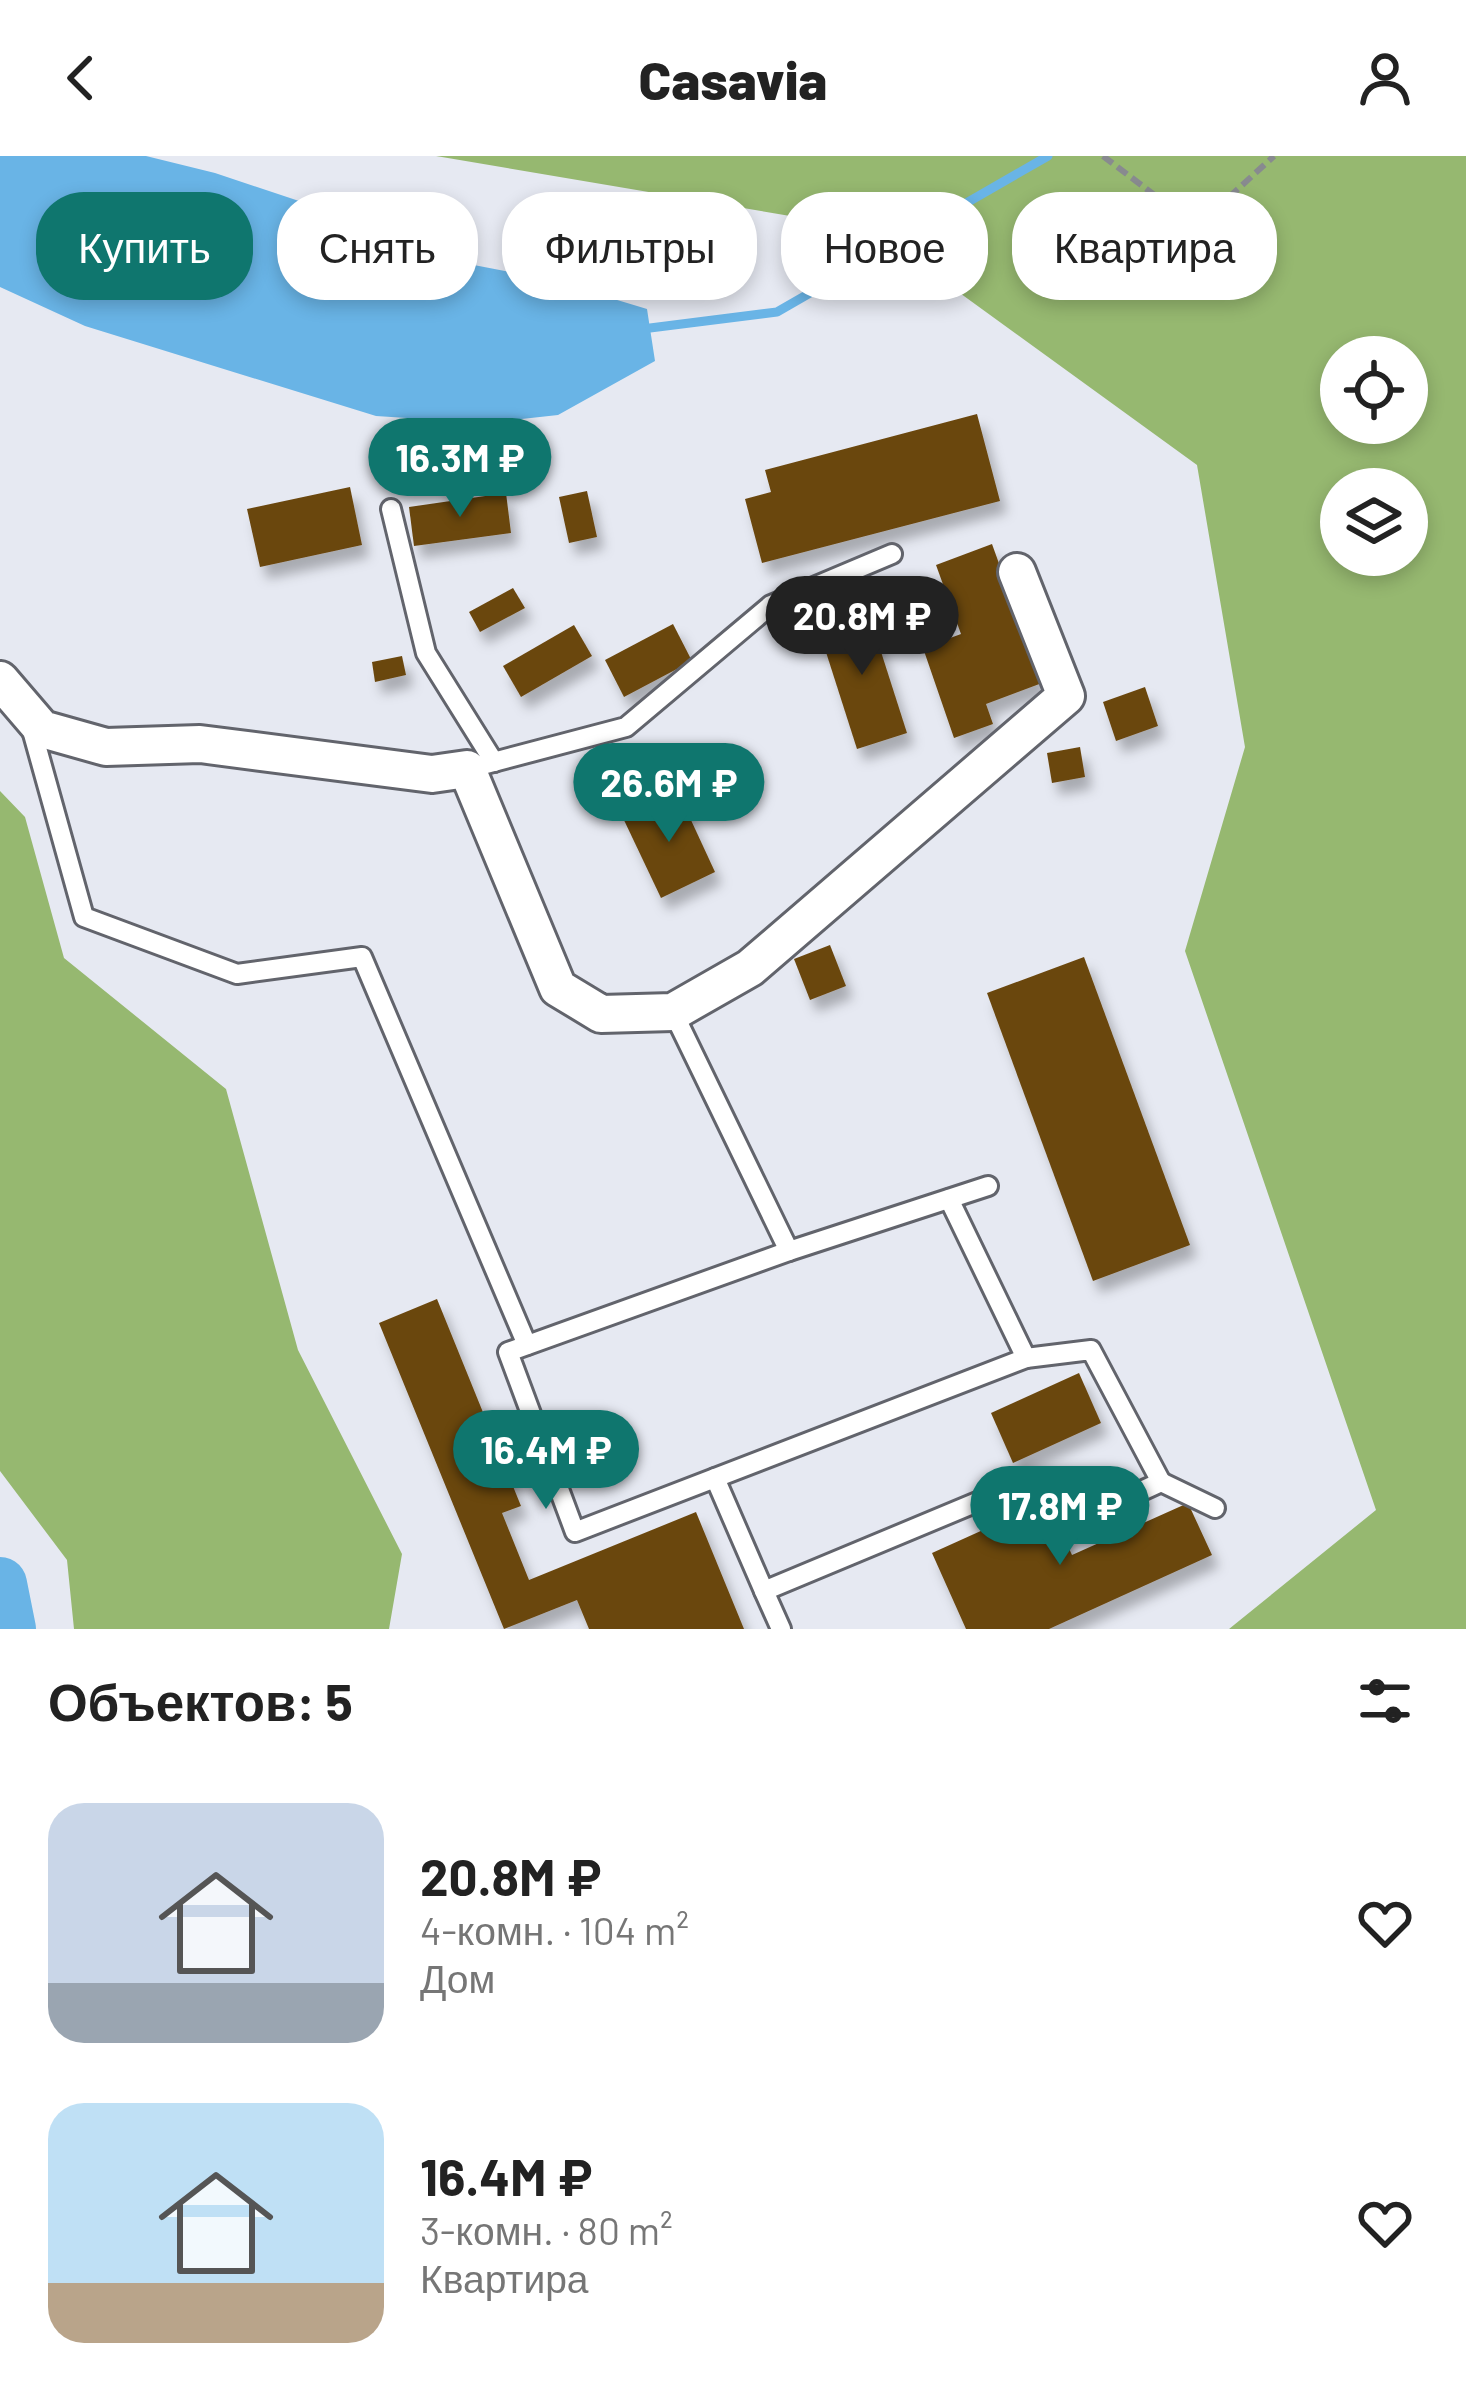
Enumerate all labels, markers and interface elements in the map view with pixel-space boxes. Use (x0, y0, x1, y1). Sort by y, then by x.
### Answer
icon: back (48, 45, 114, 111)
icon: person (1352, 45, 1418, 111)
text: Casavia (639, 46, 827, 111)
chip: Купить (36, 192, 253, 300)
chip: Снять (277, 192, 478, 300)
chip: Фильтры (502, 192, 757, 300)
chip: Новое (781, 192, 988, 300)
chip: Квартира (1012, 192, 1277, 300)
map controls (1320, 336, 1428, 576)
button: locate (1320, 336, 1428, 444)
pin: 16.3M ₽ (349, 418, 571, 520)
text: 16.3M ₽ (395, 433, 525, 480)
button: layers (1320, 468, 1428, 576)
pin: 20.8M ₽ (751, 576, 973, 678)
text: 20.8M ₽ (793, 591, 931, 638)
pin: 26.6M ₽ (558, 743, 780, 845)
text: 26.6M ₽ (600, 758, 738, 805)
pin: 16.4M ₽ (435, 1410, 657, 1512)
text: 16.4M ₽ (480, 1425, 612, 1472)
pin: 17.8M ₽ (949, 1466, 1171, 1568)
text: 17.8M ₽ (997, 1481, 1123, 1528)
icon: filters (1352, 1668, 1418, 1734)
text: Объектов: 5 (48, 1670, 353, 1731)
text: 20.8M ₽ (420, 1845, 601, 1906)
icon: home (144, 1851, 288, 1995)
icon: heart (1352, 1890, 1418, 1956)
text: 4-комн. · 104 m² (420, 1906, 689, 1953)
text: Дом (420, 1954, 495, 2001)
text: 16.4M ₽ (420, 2145, 592, 2206)
icon: home (144, 2151, 288, 2295)
icon: heart (1352, 2190, 1418, 2256)
text: 3-комн. · 80 m² (420, 2206, 673, 2253)
text: Квартира (420, 2254, 589, 2301)

